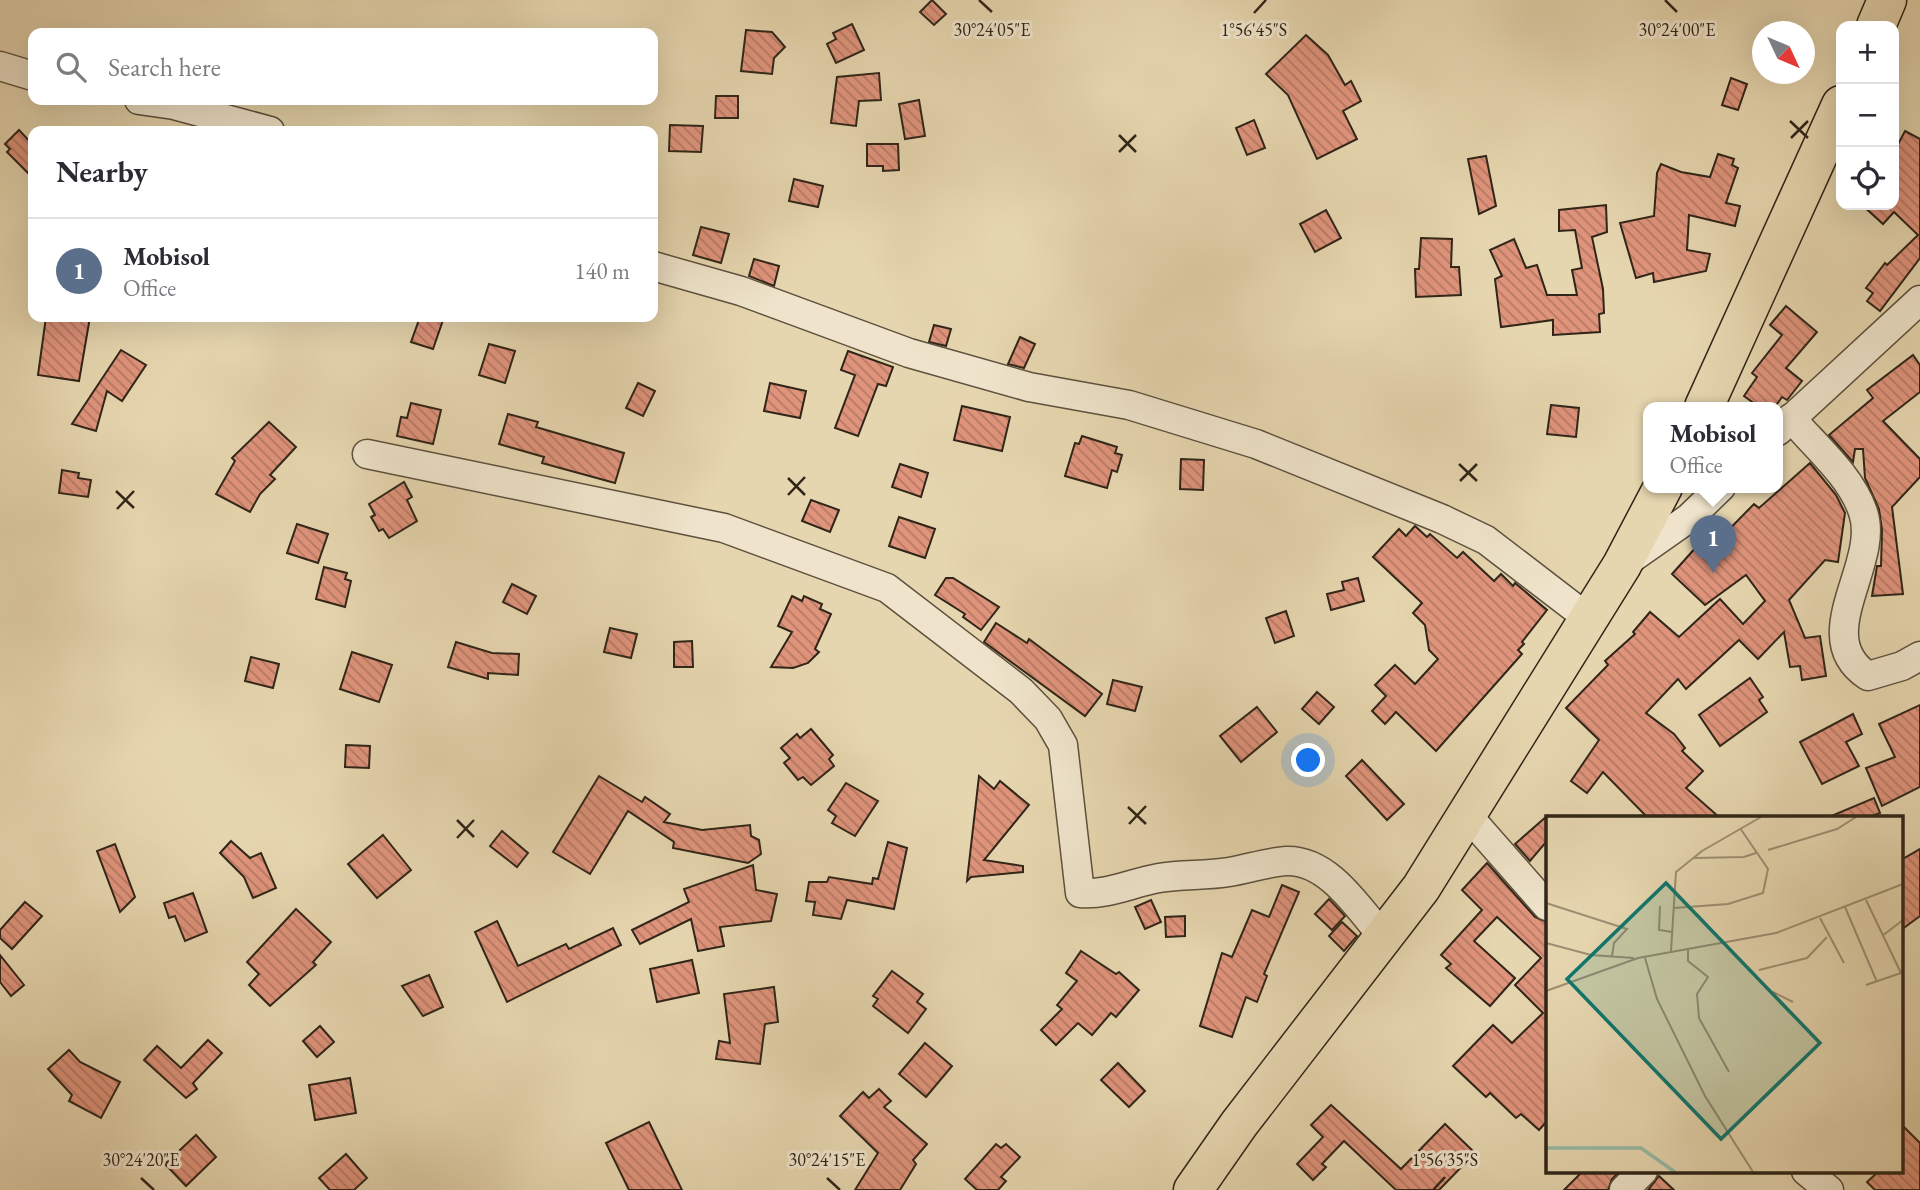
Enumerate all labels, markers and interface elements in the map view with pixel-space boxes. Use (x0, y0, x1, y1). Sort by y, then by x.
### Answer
text: 30°24'05"E (954, 18, 1030, 41)
text: 1°56'45"S (1221, 18, 1287, 41)
text: 30°24'00"E (1639, 18, 1715, 41)
north arrow (1752, 21, 1815, 84)
map controls (1836, 21, 1899, 210)
button: + (1836, 21, 1899, 84)
search box (28, 28, 658, 105)
icon: search (52, 48, 90, 86)
text: Search here (108, 50, 221, 84)
button: − (1836, 84, 1899, 147)
button: locate (1836, 147, 1899, 210)
text: Nearby (56, 152, 148, 191)
text: Mobisol (123, 239, 210, 273)
text: 1 (73, 256, 85, 286)
text: 140 m (574, 256, 630, 286)
text: Office (123, 273, 176, 303)
popup (1643, 402, 1783, 493)
text: Mobisol (1670, 416, 1756, 450)
text: Office (1670, 450, 1723, 480)
pin: 1 (1690, 515, 1736, 573)
your location (1291, 743, 1325, 777)
inset map (1546, 816, 1902, 1172)
text: 30°24'20"E (103, 1148, 179, 1171)
text: 30°24'15"E (789, 1148, 865, 1171)
text: 1°56'35"S (1412, 1148, 1478, 1171)

